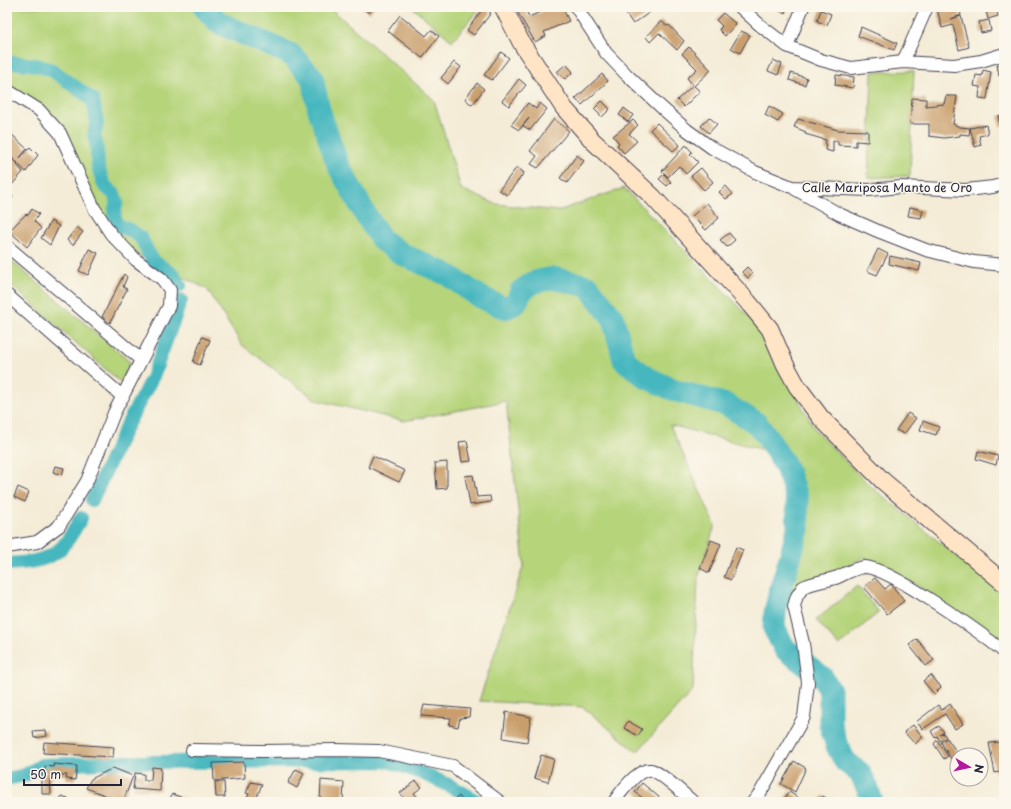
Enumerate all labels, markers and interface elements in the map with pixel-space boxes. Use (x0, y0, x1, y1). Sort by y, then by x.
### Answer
street label: Calle Mariposa Manto de Oro (802, 178, 973, 196)
north arrow (949, 747, 989, 787)
scale bar (24, 761, 121, 787)
text: N (970, 763, 988, 775)
text: 50 m (30, 765, 61, 783)

